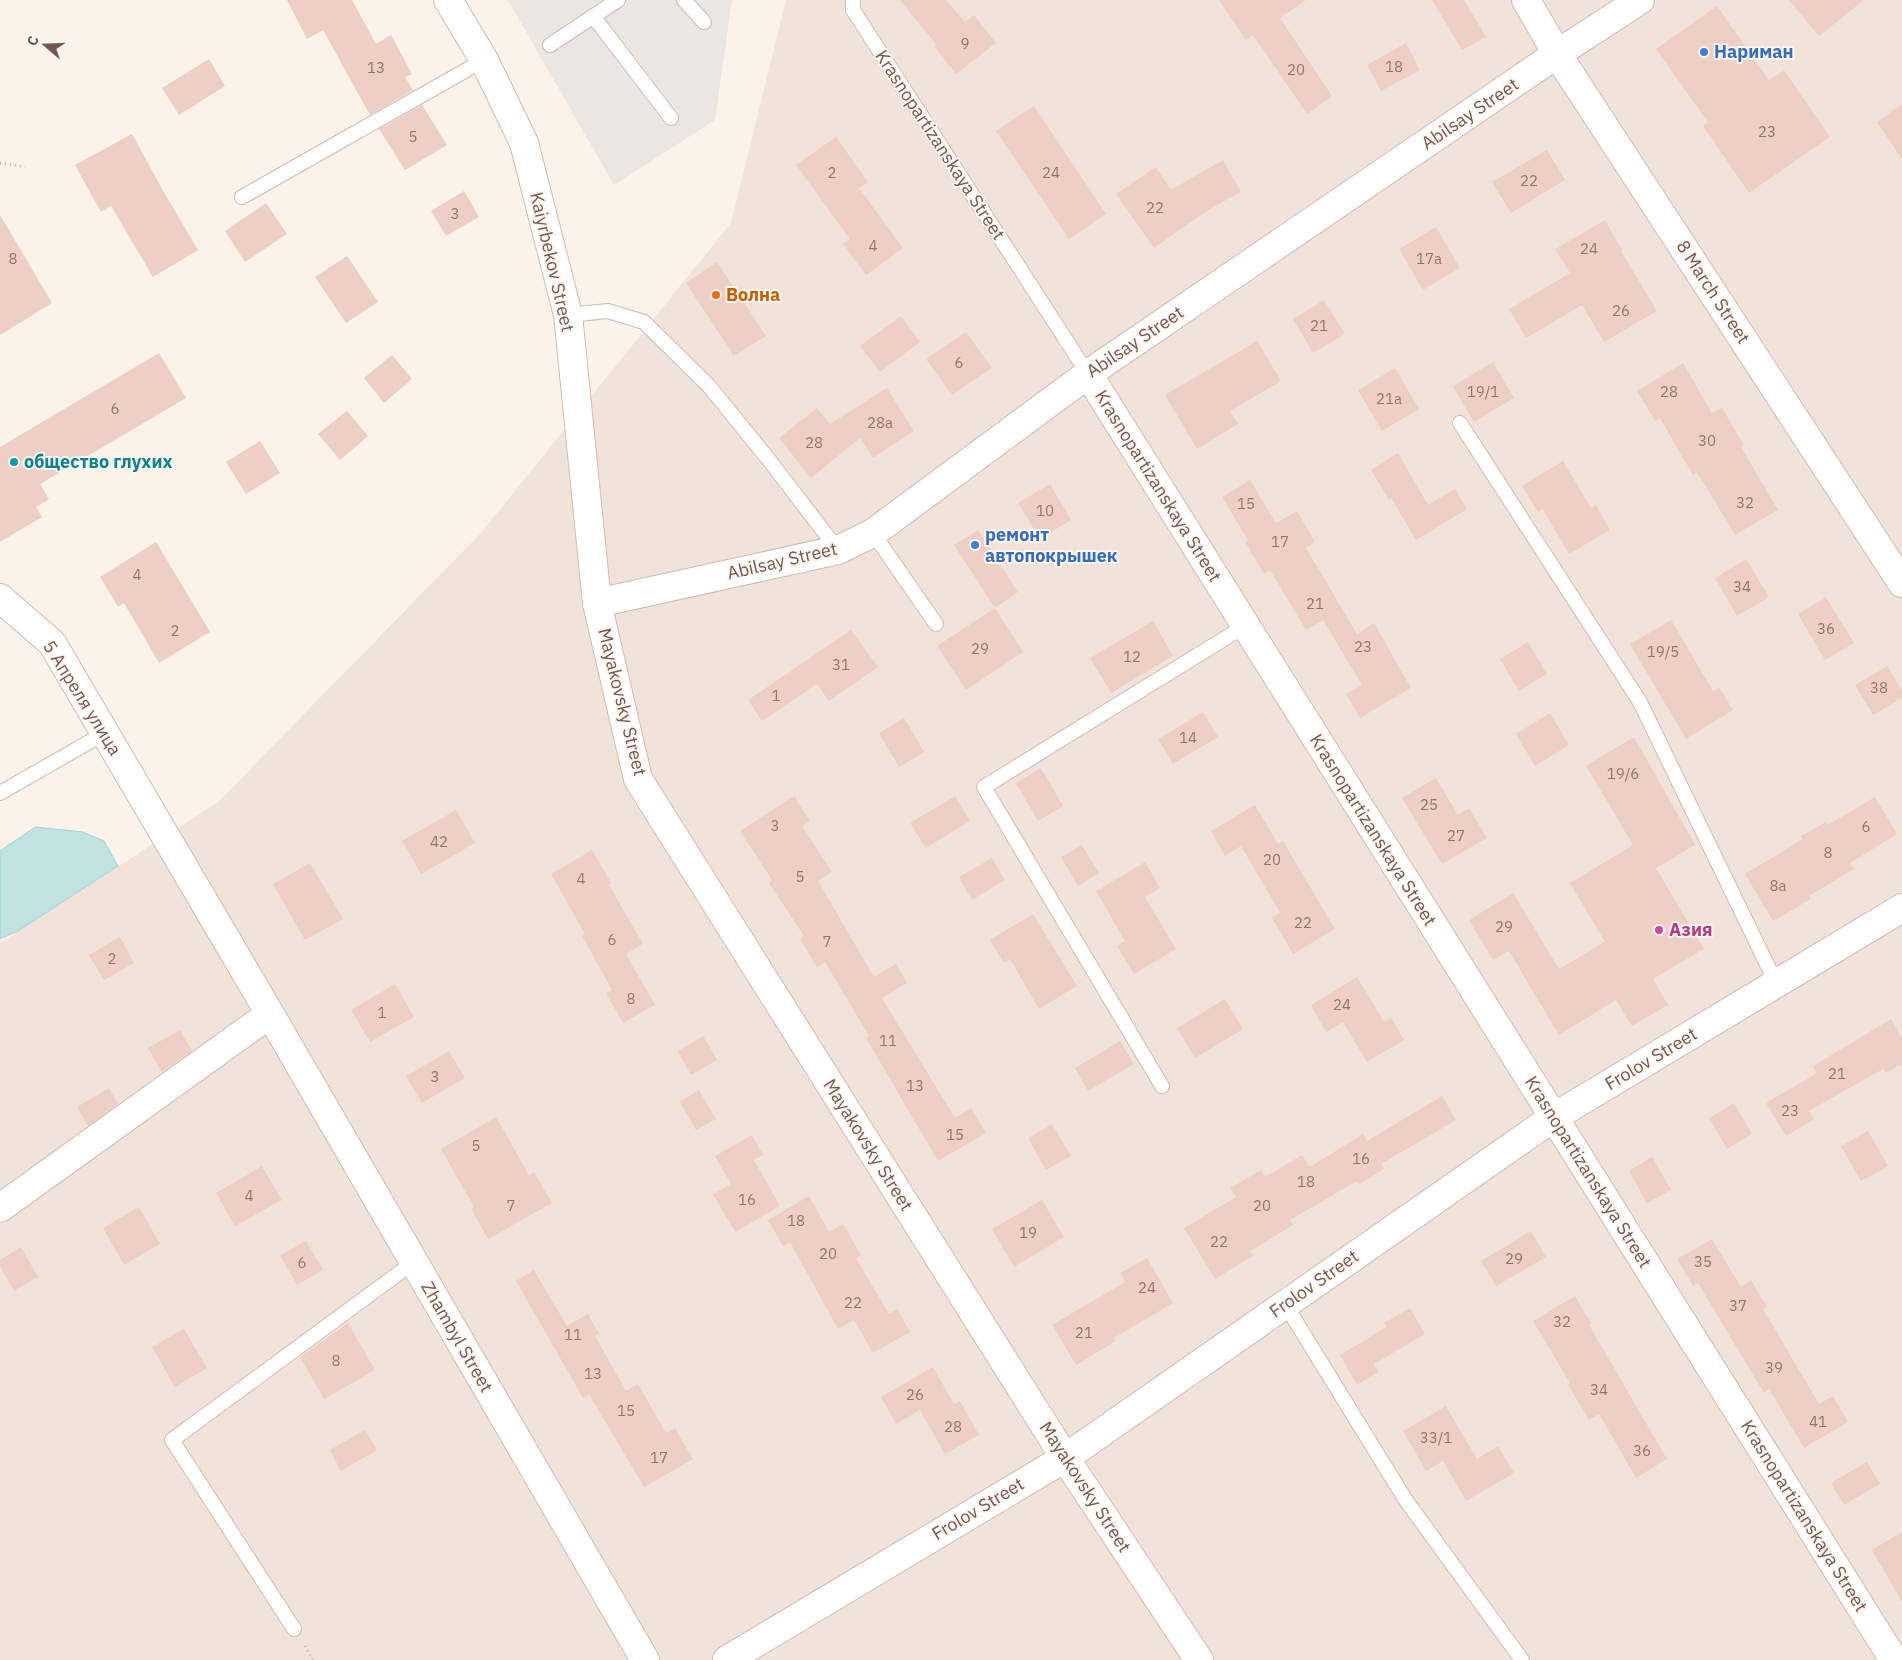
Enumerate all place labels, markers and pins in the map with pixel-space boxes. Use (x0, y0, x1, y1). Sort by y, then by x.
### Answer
place label: Нариман (1714, 40, 1794, 63)
marker: Нариман (1698, 46, 1710, 58)
place label: Волна (726, 283, 780, 306)
marker: Волна (710, 289, 722, 301)
place label: общество глухих (24, 450, 173, 473)
marker: общество глухих (8, 456, 20, 468)
place label: ремонт автопокрышек (985, 523, 1117, 567)
marker: ремонт автопокрышек (969, 539, 981, 551)
place label: Азия (1669, 918, 1712, 941)
marker: Азия (1653, 924, 1665, 936)

